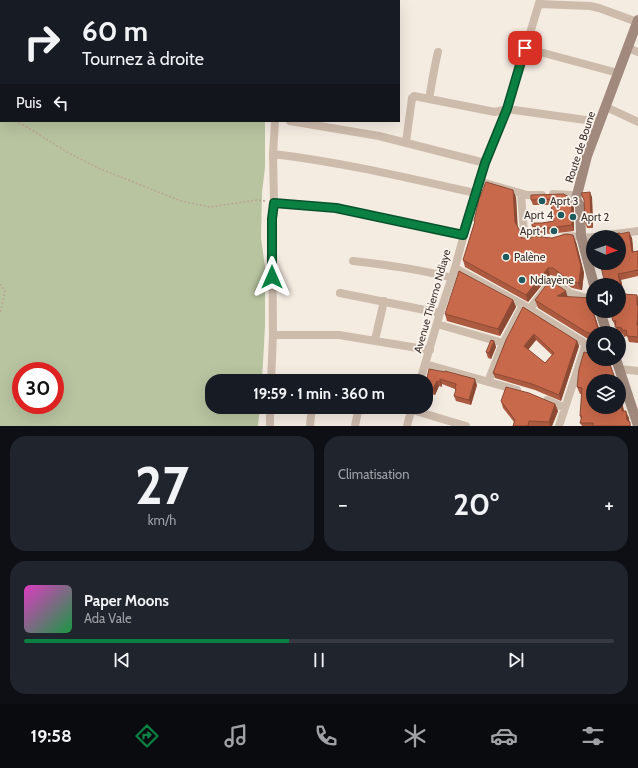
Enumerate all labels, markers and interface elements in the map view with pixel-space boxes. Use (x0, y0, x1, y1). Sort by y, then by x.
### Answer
text: 60 m (82, 14, 148, 48)
icon: right (16, 16, 68, 68)
pin (508, 31, 542, 65)
icon: arrive (514, 37, 536, 59)
text: Tournez à droite (82, 48, 204, 70)
icon: left (50, 92, 72, 114)
text: Puis (16, 94, 42, 112)
street label: Route de Boune (562, 109, 598, 185)
place label: Aprt 3 (550, 194, 579, 208)
marker: Aprt 3 (537, 196, 547, 206)
place label: Aprt 4 (524, 208, 554, 222)
marker: Aprt 4 (556, 210, 566, 220)
place label: Aprt 2 (581, 210, 610, 224)
marker: Aprt 2 (568, 212, 578, 222)
place label: Aprt 1 (520, 224, 546, 238)
marker: Aprt 1 (549, 226, 559, 236)
north arrow (586, 230, 626, 270)
map controls (586, 230, 626, 414)
street label: Avenue Thierno Ndiaye (410, 247, 454, 355)
place label: Palène (514, 250, 546, 264)
marker: Palène (501, 252, 511, 262)
position arrow (251, 256, 293, 298)
place label: Ndiayène (530, 273, 574, 287)
marker: Ndiayène (517, 275, 527, 285)
button: sound (586, 278, 626, 318)
button: search (586, 326, 626, 366)
speed limit sign: 30 (12, 362, 64, 414)
button: layers (586, 374, 626, 414)
text: 19:59 · 1 min · 360 m (253, 385, 385, 403)
text: 27 (135, 454, 189, 517)
text: Climatisation (338, 466, 410, 482)
text: 20° (453, 486, 499, 523)
text: − (338, 491, 348, 518)
text: + (604, 491, 614, 518)
text: km/h (148, 512, 176, 528)
text: Paper Moons (84, 592, 169, 610)
text: Ada Vale (84, 610, 132, 626)
icon: previous (111, 649, 133, 671)
icon: pause (308, 649, 330, 671)
icon: next (505, 649, 527, 671)
icon: directions (133, 722, 161, 750)
icon: music (222, 722, 250, 750)
icon: phone (312, 722, 340, 750)
icon: climate (401, 722, 429, 750)
icon: car (490, 722, 518, 750)
icon: filters (579, 722, 607, 750)
text: 19:58 (31, 725, 72, 747)

